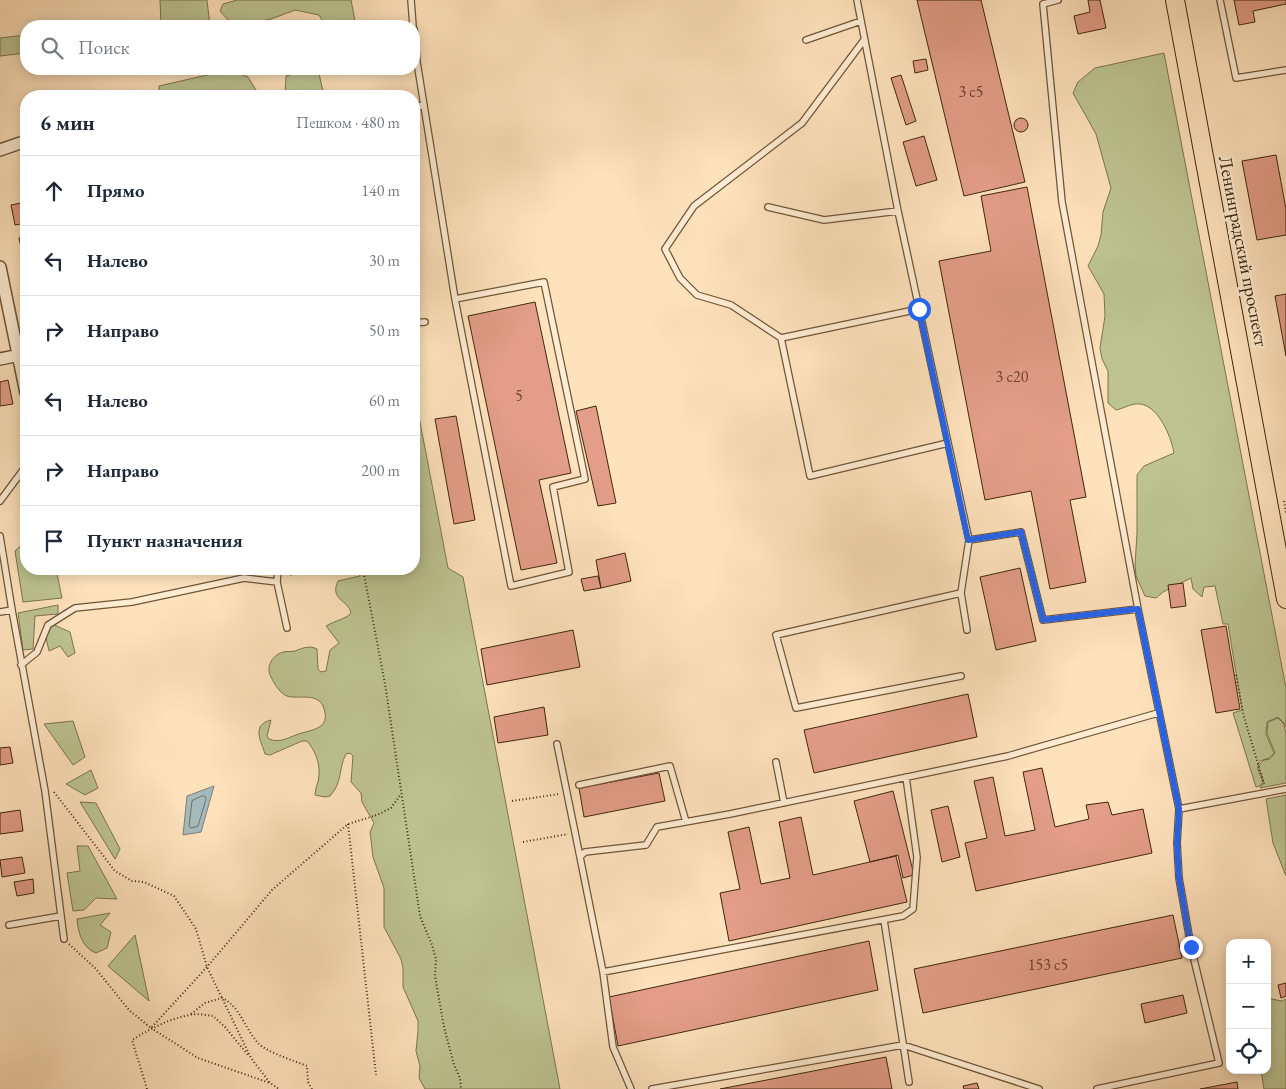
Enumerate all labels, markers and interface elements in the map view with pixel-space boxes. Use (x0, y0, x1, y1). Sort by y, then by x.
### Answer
search box (20, 20, 420, 75)
icon: search (38, 34, 66, 62)
text: Поиск (78, 35, 130, 60)
house number: 3 с5 (958, 81, 984, 102)
text: 6 мин (40, 109, 95, 136)
text: Пешком · 480 m (296, 112, 400, 133)
street label: Ленинградский проспект (1213, 154, 1274, 349)
icon: ahead (40, 177, 68, 205)
text: Прямо (87, 178, 145, 203)
text: 140 m (361, 180, 400, 201)
icon: left (40, 247, 68, 275)
text: Налево (87, 248, 148, 273)
text: 30 m (369, 250, 400, 271)
route start (908, 298, 931, 321)
icon: right (40, 317, 68, 345)
text: Направо (87, 318, 159, 343)
text: 50 m (369, 320, 400, 341)
house number: 3 с20 (996, 366, 1029, 387)
house number: 5 (515, 385, 523, 406)
icon: left (40, 387, 68, 415)
text: Налево (87, 388, 148, 413)
text: 60 m (369, 390, 400, 411)
icon: right (40, 457, 68, 485)
text: Направо (87, 458, 159, 483)
text: 200 m (361, 460, 400, 481)
icon: arrive (40, 527, 68, 555)
text: Пункт назначения (87, 528, 243, 553)
route end (1180, 936, 1203, 959)
map controls (1226, 939, 1271, 1074)
button: + (1226, 939, 1271, 984)
house number: 153 с5 (1028, 954, 1068, 975)
button: − (1226, 984, 1271, 1029)
button: locate (1226, 1029, 1271, 1074)

